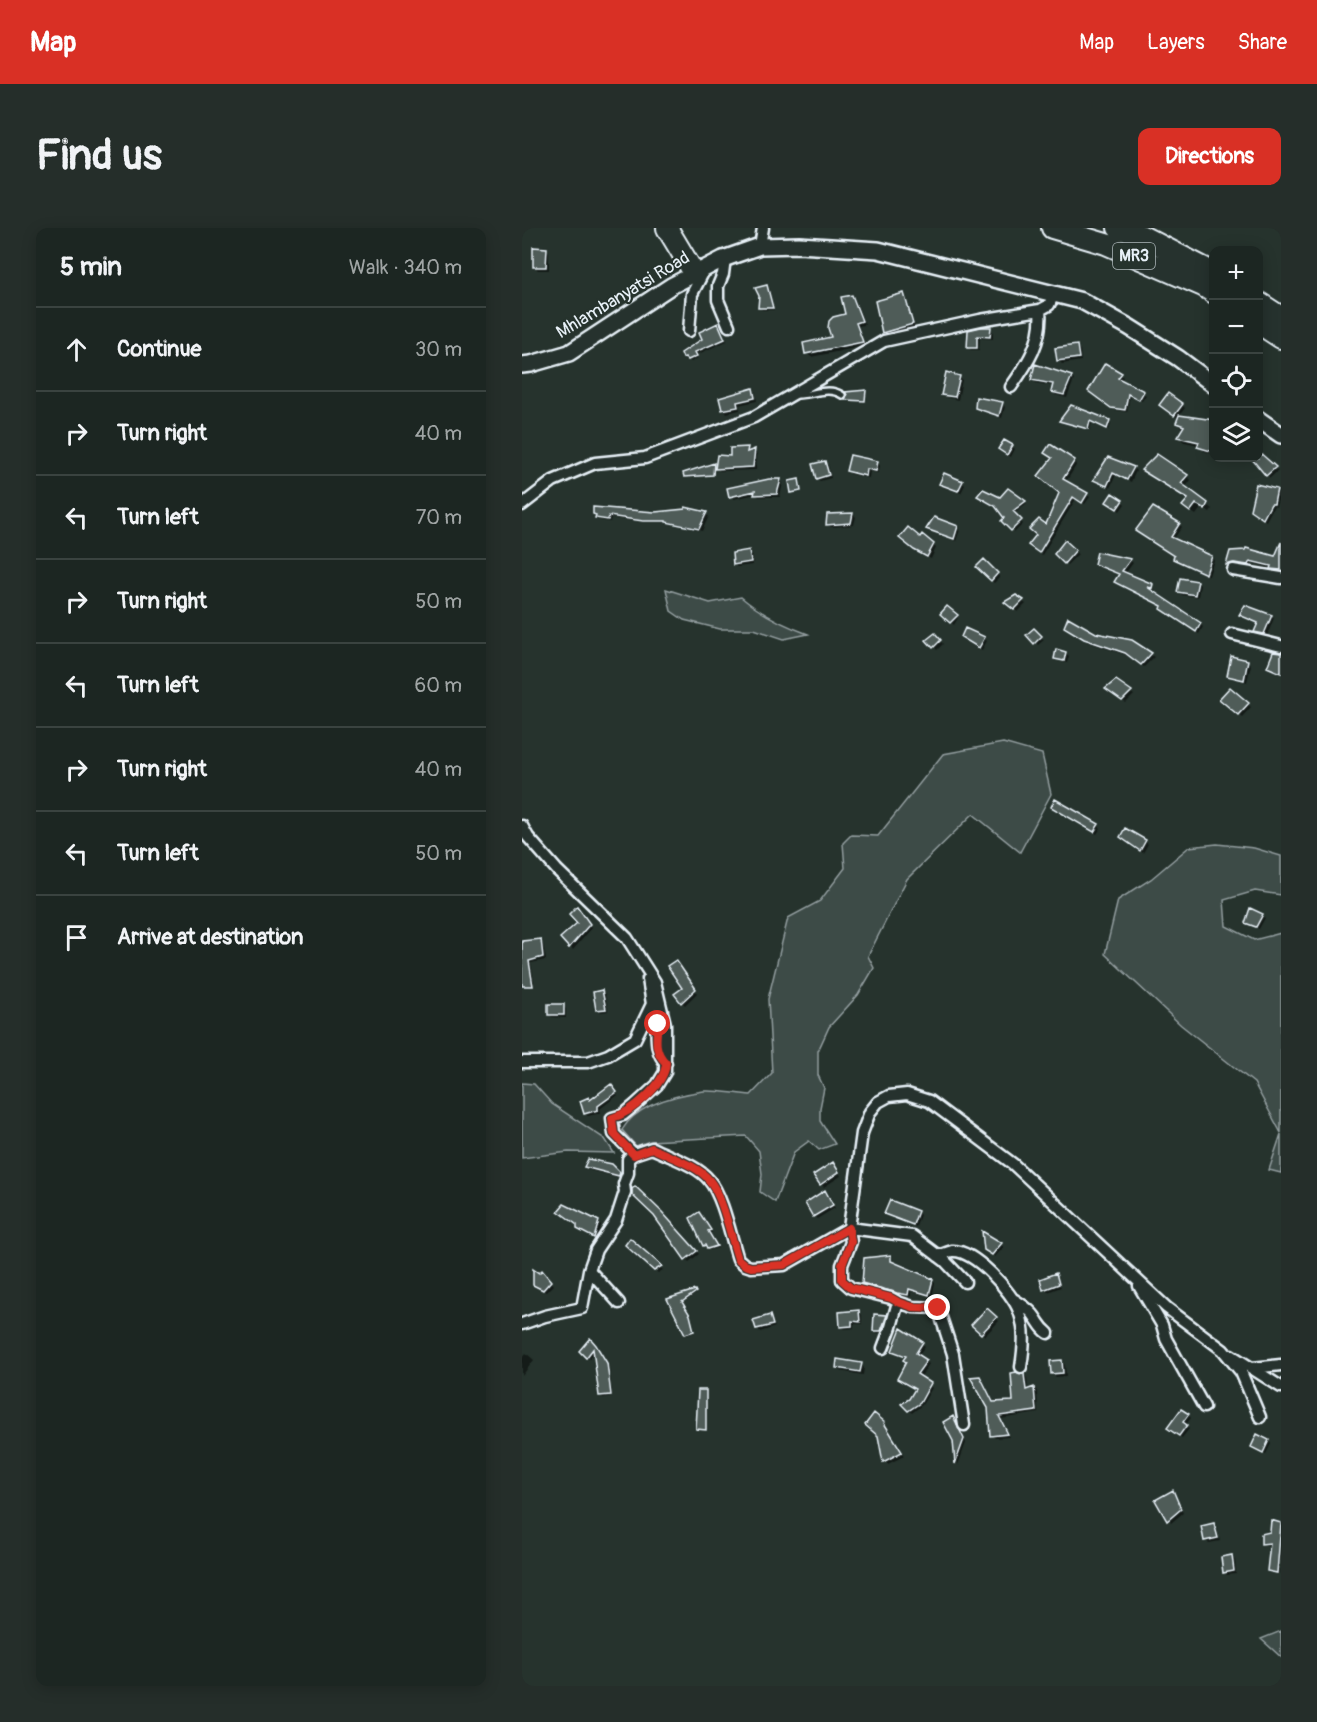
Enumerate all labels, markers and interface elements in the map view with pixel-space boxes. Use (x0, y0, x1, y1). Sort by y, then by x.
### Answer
text: Map (30, 25, 76, 60)
text: Map (1079, 29, 1114, 56)
text: Layers (1147, 29, 1205, 56)
text: Share (1238, 29, 1287, 56)
button: Directions (1138, 128, 1281, 185)
text: Find us (36, 130, 162, 182)
road number: MR3 (1113, 243, 1155, 269)
street label: Mhlambanyatsi Road (552, 246, 694, 344)
map controls (1209, 246, 1263, 462)
button: + (1209, 246, 1263, 300)
text: 5 min (60, 251, 122, 283)
text: Walk · 340 m (349, 255, 462, 280)
button: − (1209, 300, 1263, 354)
icon: ahead (60, 333, 93, 366)
text: Continue (117, 335, 201, 363)
text: 30 m (415, 337, 462, 362)
button: locate (1209, 354, 1263, 408)
button: layers (1209, 408, 1263, 462)
icon: right (60, 417, 93, 450)
text: Turn right (117, 419, 207, 447)
text: 40 m (415, 421, 462, 446)
icon: left (60, 501, 93, 534)
text: Turn left (117, 503, 199, 531)
text: 70 m (416, 505, 462, 530)
icon: right (60, 585, 93, 618)
text: Turn right (117, 587, 207, 615)
text: 50 m (415, 589, 462, 614)
icon: left (60, 669, 93, 702)
text: Turn left (117, 671, 199, 699)
text: 60 m (415, 673, 462, 698)
icon: right (60, 753, 93, 786)
text: Turn right (117, 755, 207, 783)
text: 40 m (415, 757, 462, 782)
icon: left (60, 837, 93, 870)
text: Turn left (117, 839, 199, 867)
text: 50 m (415, 841, 462, 866)
icon: arrive (60, 921, 93, 954)
text: Arrive at destination (117, 923, 303, 951)
route start (644, 1010, 670, 1036)
route end (924, 1294, 950, 1320)

